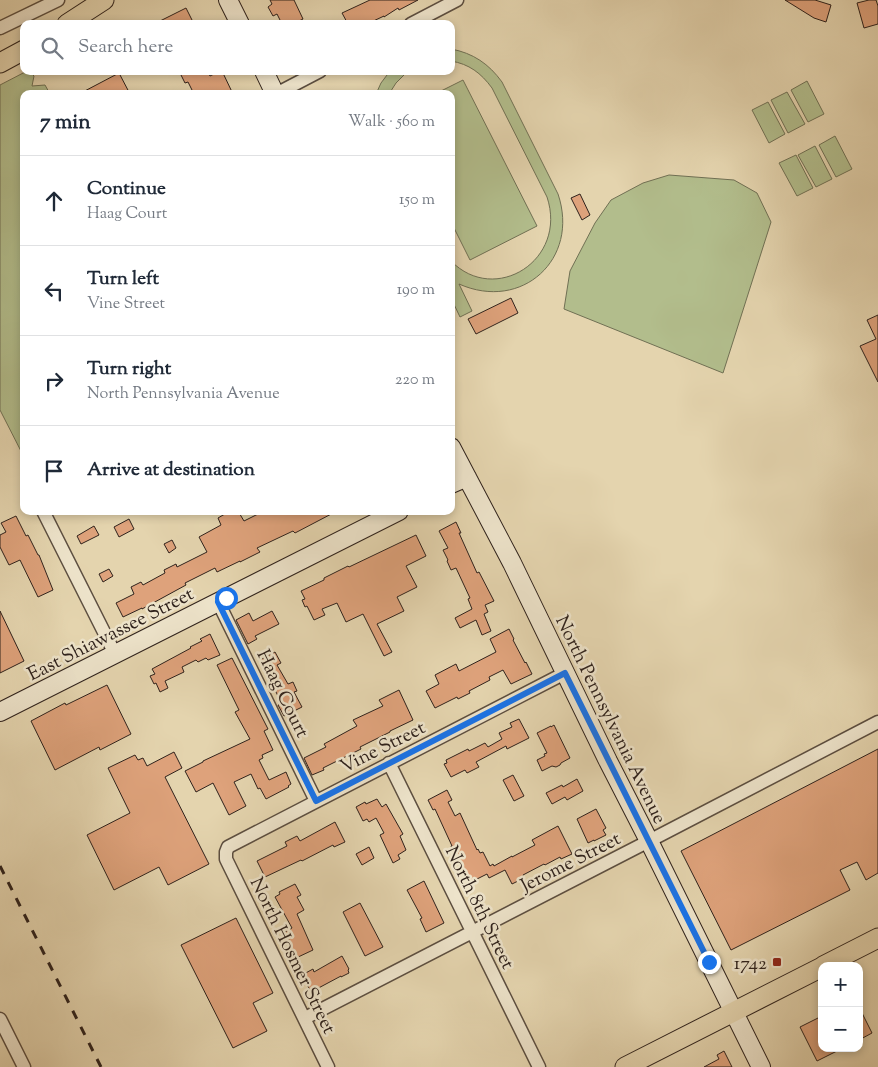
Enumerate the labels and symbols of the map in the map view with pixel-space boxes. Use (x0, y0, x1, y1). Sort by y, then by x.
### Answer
street label: East Shiawassee Street (23, 581, 199, 689)
route start (215, 587, 238, 610)
street label: North Pennsylvania Avenue (547, 611, 672, 829)
street label: Haag Court (249, 645, 315, 743)
street label: Vine Street (336, 715, 431, 781)
street label: Jerome Street (515, 826, 626, 901)
street label: North 8th Street (437, 842, 521, 975)
street label: North Hosmer Street (242, 873, 342, 1040)
route end (698, 951, 721, 974)
place label: 1742 (734, 951, 767, 978)
marker: 1742 (771, 956, 783, 968)

